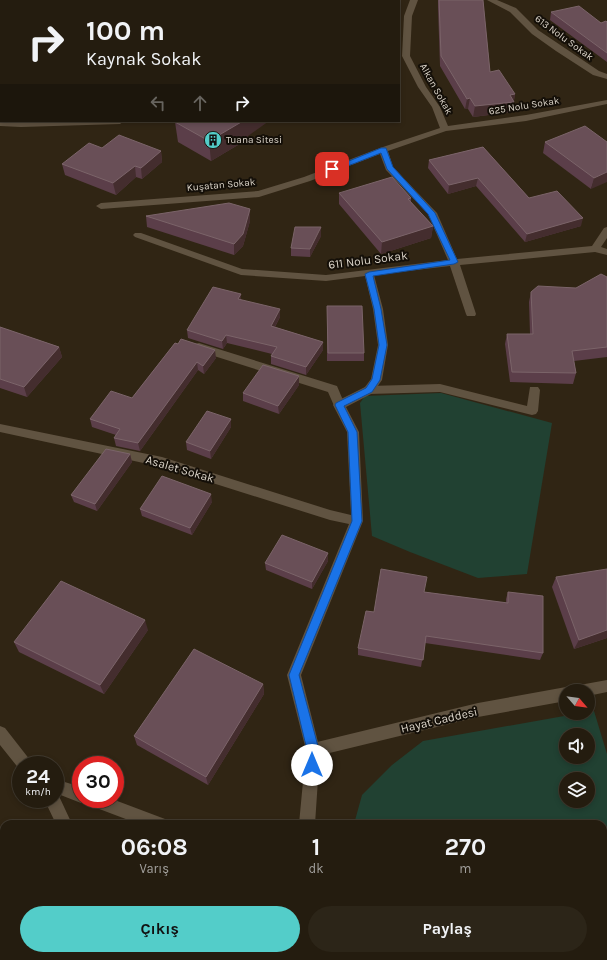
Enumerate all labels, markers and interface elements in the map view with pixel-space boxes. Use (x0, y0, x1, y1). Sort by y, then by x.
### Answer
street label: 613 Nolu Sokak (533, 13, 596, 63)
text: 100 m (86, 14, 165, 47)
icon: right (20, 16, 72, 68)
text: Kaynak Sokak (86, 48, 201, 70)
street label: Alkan Sokak (417, 61, 455, 117)
icon: left (147, 92, 169, 114)
icon: ahead (189, 92, 211, 114)
icon: right (231, 92, 253, 114)
street label: 625 Nolu Sokak (488, 94, 561, 118)
building icon: Tuana Sitesi (203, 130, 223, 150)
place label: Tuana Sitesi (226, 134, 282, 146)
pin (315, 152, 349, 186)
icon: arrive (321, 158, 343, 180)
street label: Kuşatan Sokak (186, 176, 256, 194)
street label: 611 Nolu Sokak (328, 248, 409, 272)
street label: Asalet Sokak (144, 453, 216, 486)
north arrow (559, 684, 595, 720)
map controls (559, 684, 595, 808)
street label: Hayat Caddesi (399, 704, 479, 736)
button: sound (559, 728, 595, 764)
position arrow (291, 744, 333, 786)
speed limit sign: 30 (72, 756, 124, 808)
text: 24 (26, 765, 50, 788)
button: layers (559, 772, 595, 808)
text: km/h (25, 786, 51, 798)
text: 06:08 (121, 833, 188, 861)
text: 1 (312, 833, 320, 861)
text: 270 (444, 833, 486, 861)
text: Varış (140, 861, 169, 876)
text: dk (309, 861, 324, 876)
text: m (459, 861, 471, 876)
button: Çıkış (20, 906, 300, 952)
button: Paylaş (308, 906, 587, 952)

